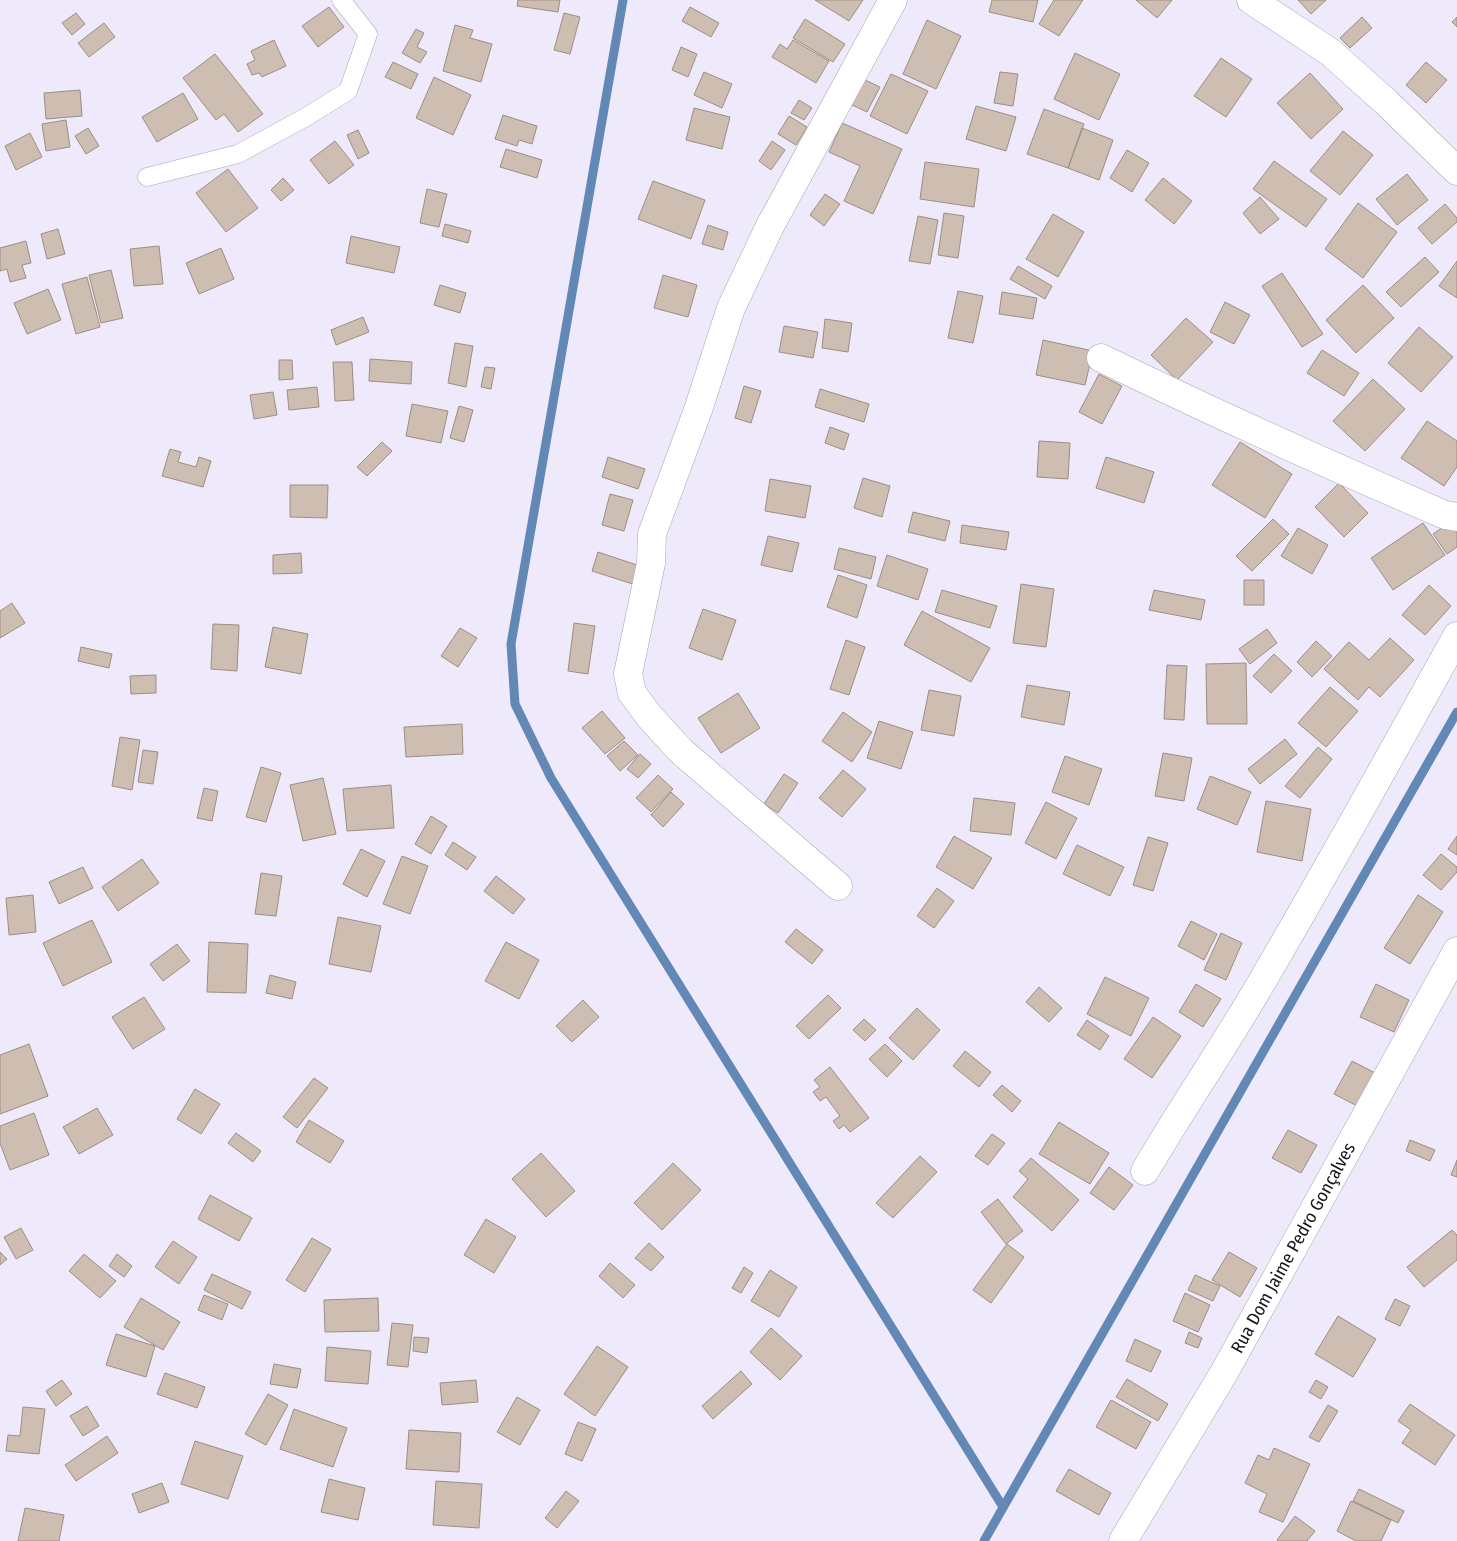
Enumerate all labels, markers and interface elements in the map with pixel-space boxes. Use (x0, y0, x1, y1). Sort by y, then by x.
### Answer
street label: Rua Dom Jaime Pedro Gonçalves (1226, 1138, 1360, 1357)

